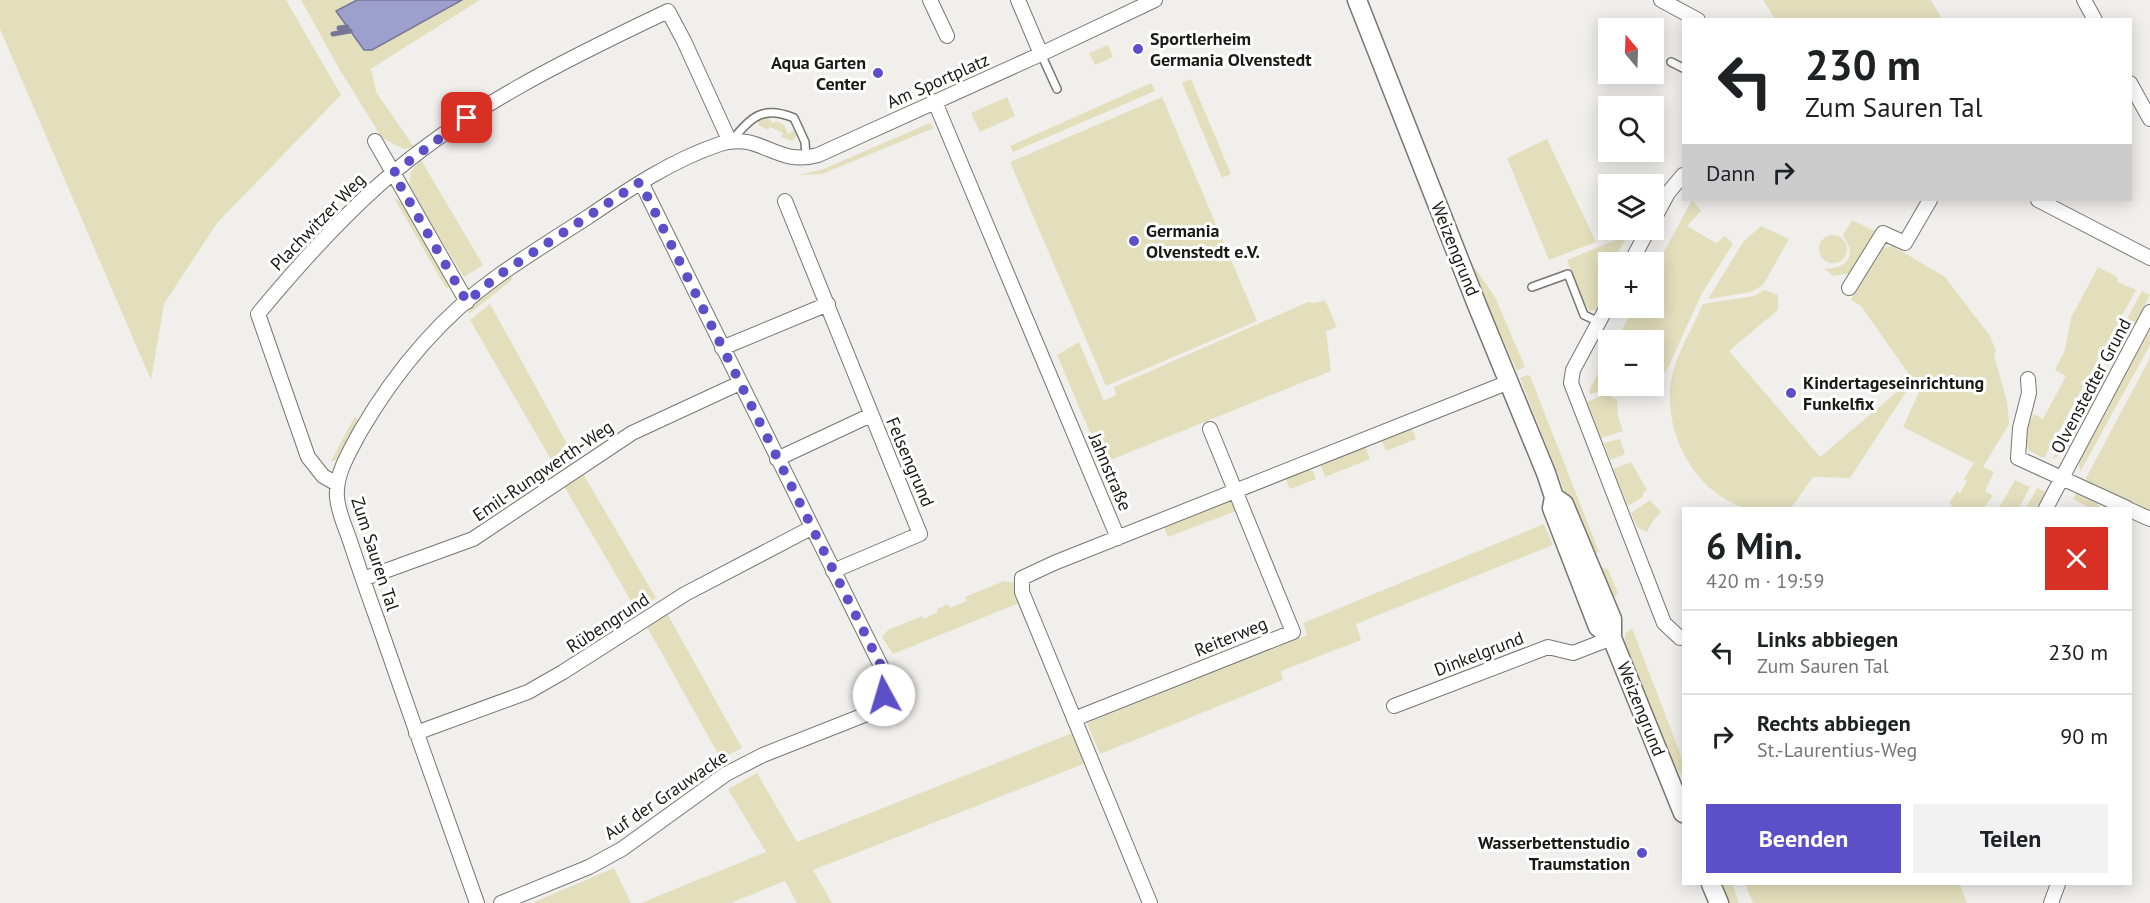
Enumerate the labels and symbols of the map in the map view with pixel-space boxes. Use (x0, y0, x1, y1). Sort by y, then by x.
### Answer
north arrow (1598, 18, 1664, 84)
place label: Sportlerheim Germania Olvenstedt (1150, 27, 1312, 71)
marker: Sportlerheim Germania Olvenstedt (1131, 42, 1145, 56)
street label: Am Sportplatz (883, 48, 993, 113)
place label: Aqua Garten Center (771, 51, 867, 95)
marker: Aqua Garten Center (871, 66, 885, 80)
pin (441, 92, 492, 143)
street label: Plachwitzer Weg (265, 168, 370, 275)
street label: Weizengrund (1426, 198, 1485, 299)
place label: Germania Olvenstedt e.V. (1146, 219, 1260, 263)
marker: Germania Olvenstedt e.V. (1127, 234, 1141, 248)
street label: Olvenstedter Grund (2045, 314, 2136, 457)
place label: Kindertageseinrichtung Funkelfix (1803, 371, 1984, 415)
marker: Kindertageseinrichtung Funkelfix (1784, 386, 1798, 400)
street label: Felsengrund (881, 413, 940, 510)
street label: Emil-Rungwerth-Weg (468, 415, 617, 526)
street label: Jahnstraße (1083, 428, 1137, 514)
street label: Zum Sauren Tal (346, 494, 405, 614)
street label: Rübengrund (562, 587, 653, 658)
street label: Reiterweg (1191, 612, 1271, 662)
street label: Dinkelgrund (1431, 626, 1527, 681)
street label: Weizengrund (1612, 658, 1671, 759)
position arrow (852, 663, 916, 727)
street label: Auf der Grauwacke (600, 745, 732, 844)
place label: Wasserbettenstudio Traumstation (1478, 831, 1630, 875)
marker: Wasserbettenstudio Traumstation (1635, 846, 1649, 860)

